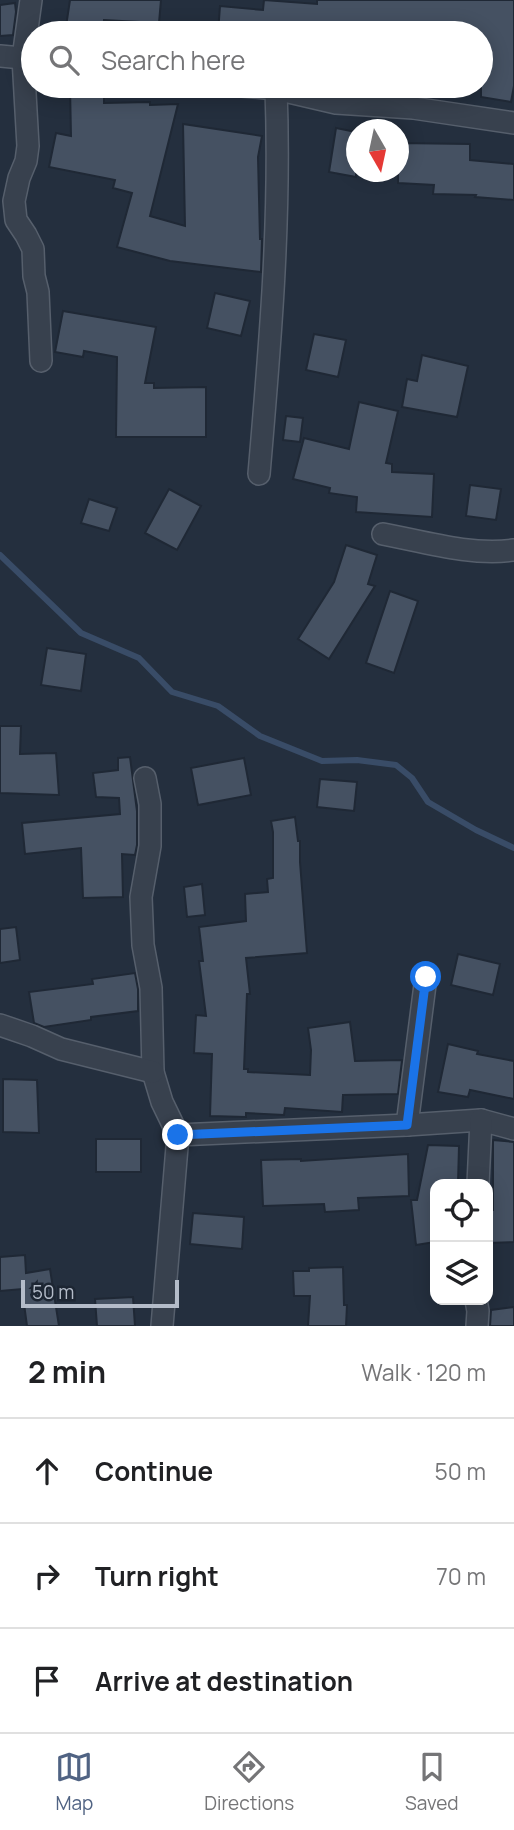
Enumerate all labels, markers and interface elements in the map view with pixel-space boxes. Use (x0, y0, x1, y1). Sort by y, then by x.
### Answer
search box (21, 21, 493, 98)
icon: search (45, 41, 83, 79)
text: Search here (101, 42, 246, 78)
north arrow (346, 119, 409, 182)
route start (410, 961, 441, 992)
route end (162, 1119, 193, 1150)
map controls (430, 1179, 493, 1305)
button: locate (430, 1179, 493, 1242)
button: layers (430, 1242, 493, 1305)
scale bar (21, 1277, 178, 1309)
text: 50 m (32, 1279, 74, 1305)
text: 2 min (28, 1351, 106, 1392)
text: Walk · 120 m (361, 1356, 486, 1388)
icon: ahead (28, 1452, 66, 1490)
text: Continue (95, 1453, 213, 1489)
text: 50 m (435, 1455, 486, 1487)
icon: right (28, 1557, 66, 1595)
text: Turn right (95, 1558, 219, 1594)
text: 70 m (436, 1560, 486, 1592)
icon: arrive (28, 1662, 66, 1700)
text: Arrive at destination (95, 1663, 353, 1699)
tab: Map (55, 1748, 93, 1816)
tab: Directions (204, 1748, 294, 1816)
tab: Saved (405, 1748, 459, 1816)

